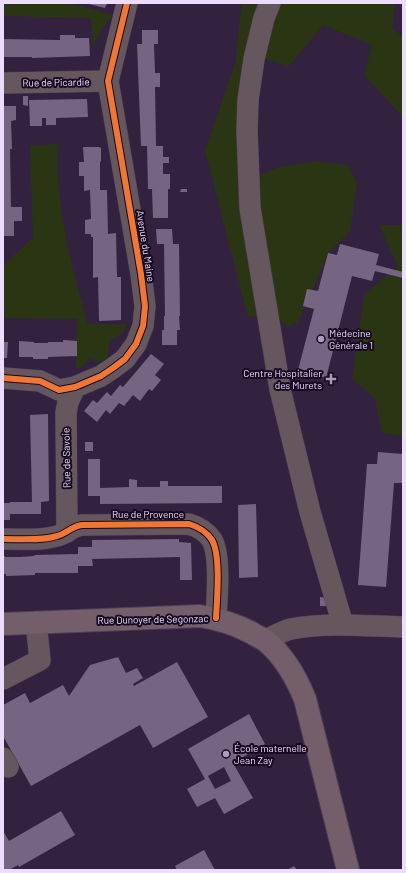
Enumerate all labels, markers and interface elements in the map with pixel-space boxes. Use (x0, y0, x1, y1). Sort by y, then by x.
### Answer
street label: Rue de Picardie (22, 75, 90, 89)
street label: Avenue du Maine (134, 209, 158, 283)
place label: Médecine Générale 1 (329, 327, 373, 351)
marker: Médecine Générale 1 (316, 334, 326, 344)
place label: Centre Hospitalier des Murets (243, 367, 322, 391)
marker: Centre Hospitalier des Murets (325, 373, 337, 385)
street label: Rue de Savoie (59, 428, 73, 488)
street label: Rue de Provence (112, 508, 184, 520)
street label: Rue Dunoyer de Segonzac (97, 612, 209, 626)
place label: École maternelle Jean Zay (234, 742, 307, 766)
marker: École maternelle Jean Zay (221, 749, 231, 759)

